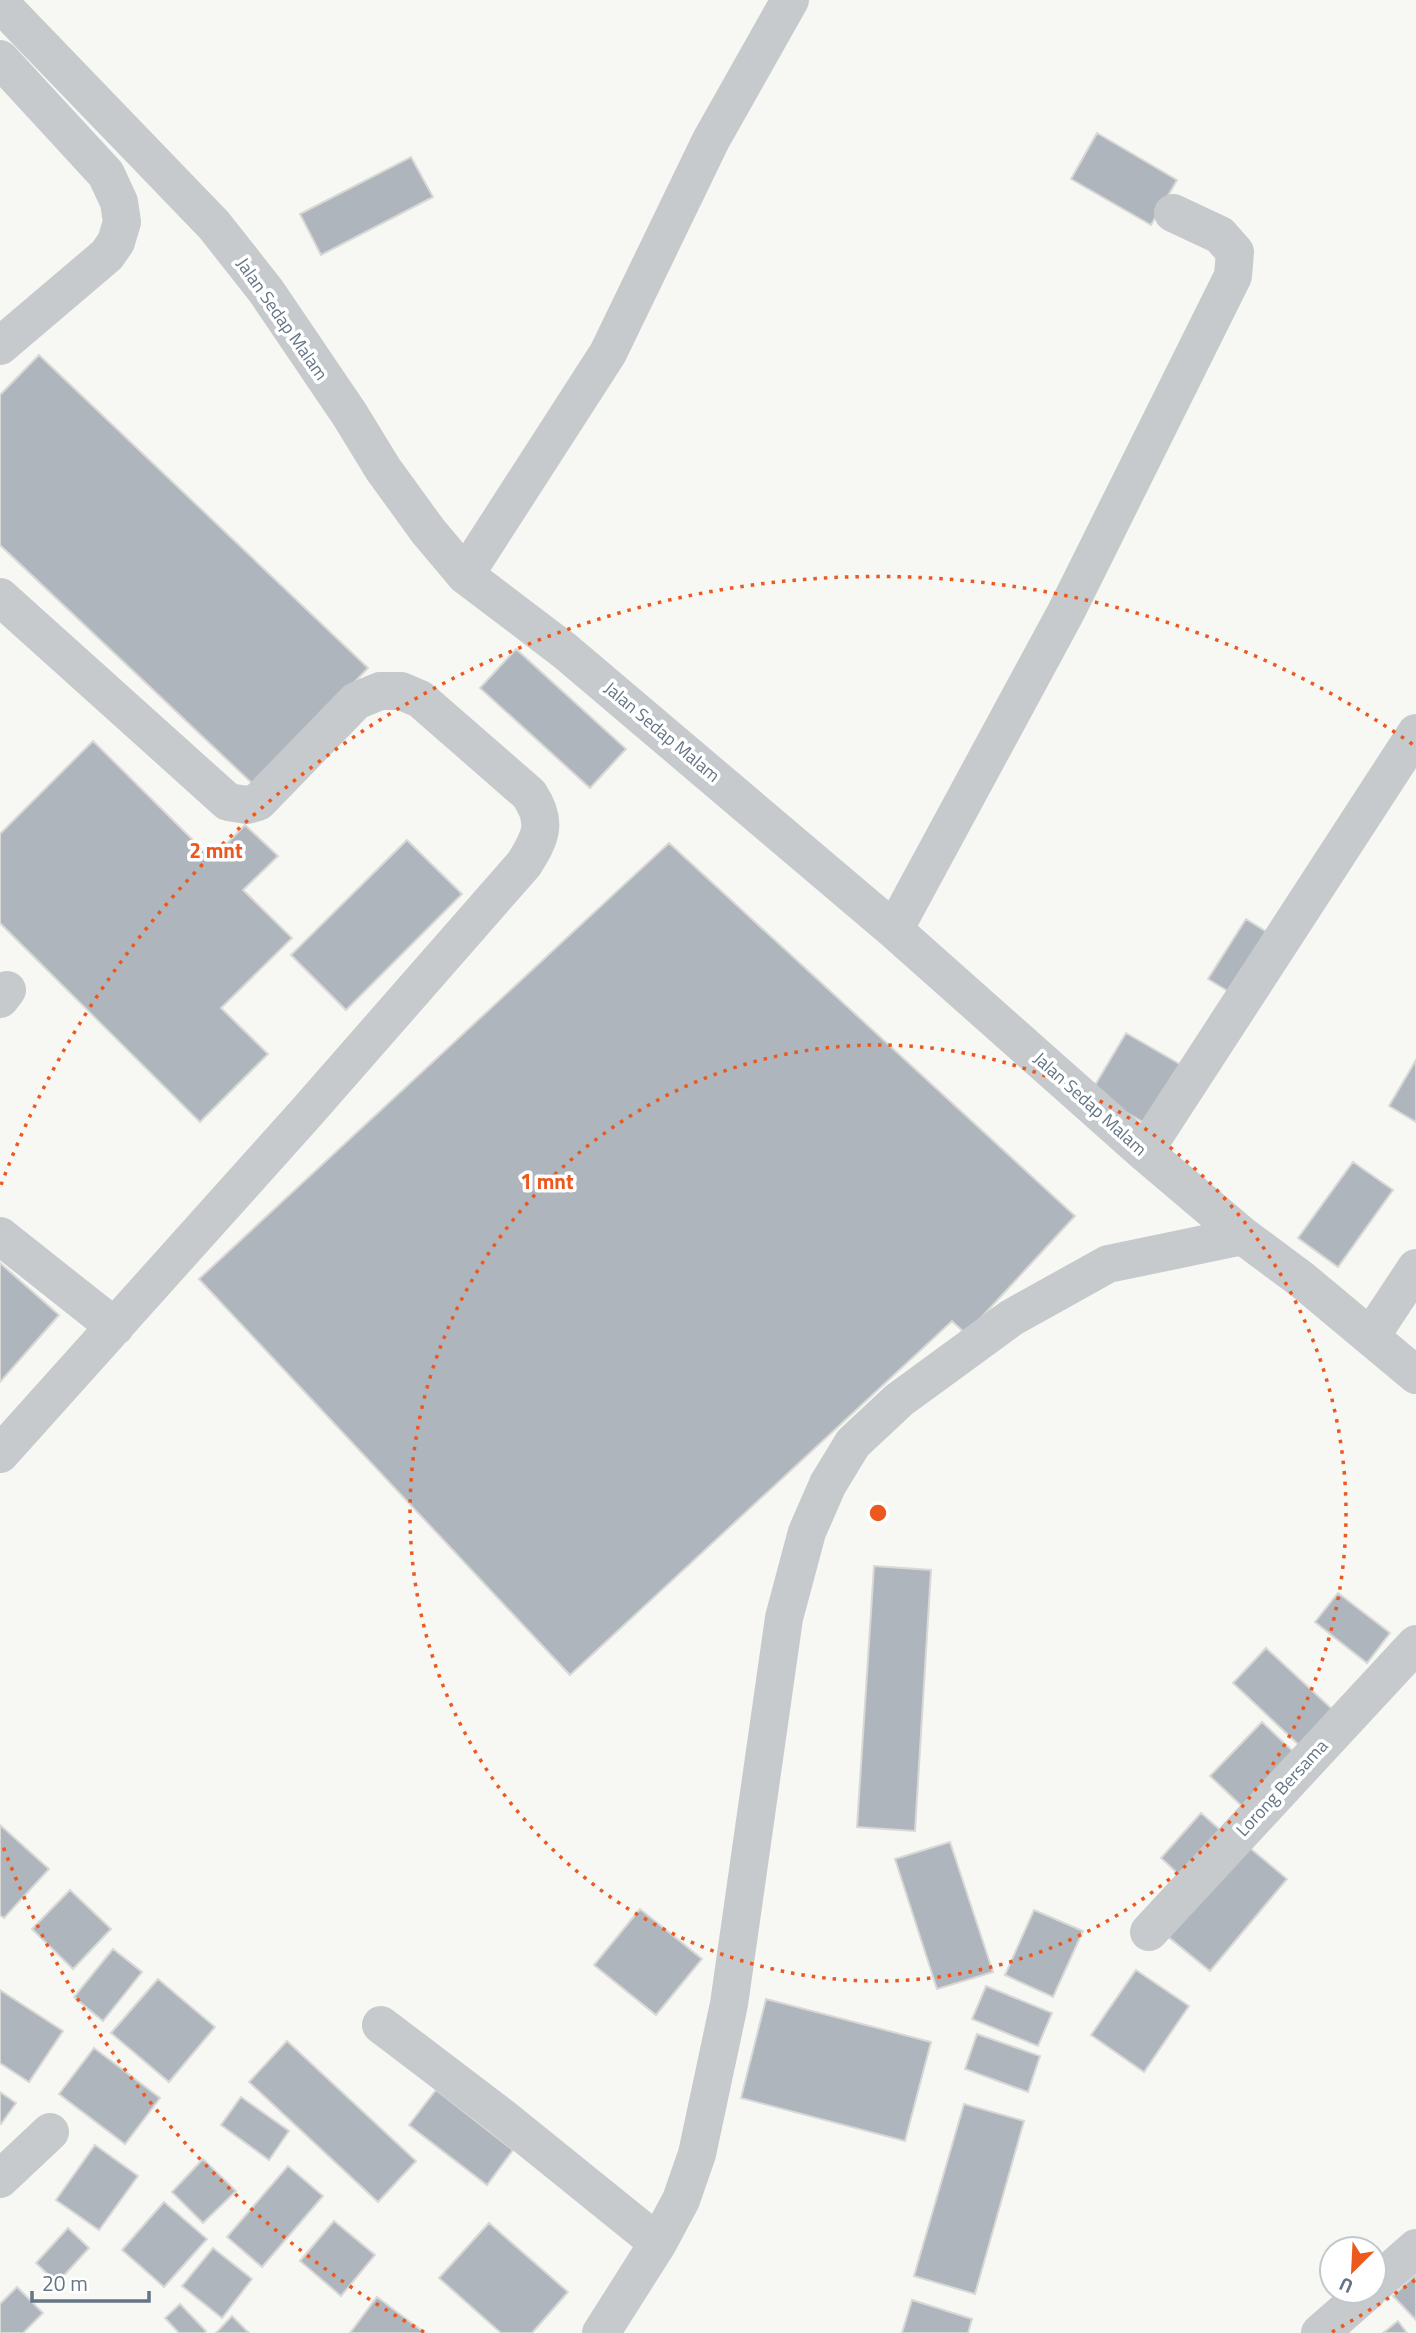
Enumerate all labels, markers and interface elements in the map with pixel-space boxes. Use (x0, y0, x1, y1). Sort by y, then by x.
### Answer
street label: Jalan Sedap Malam (230, 252, 335, 386)
street label: Jalan Sedap Malam (598, 675, 726, 788)
text: 2 mnt (189, 834, 243, 866)
street label: Jalan Sedap Malam (1028, 1045, 1153, 1162)
text: 1 mnt (520, 1165, 574, 1197)
centre of rings (866, 1501, 890, 1525)
street label: Lorong Bersama (1229, 1733, 1334, 1842)
north arrow (1318, 2235, 1388, 2305)
scale bar (32, 2260, 149, 2304)
text: 20 m (42, 2267, 88, 2299)
text: U (1334, 2270, 1357, 2302)

